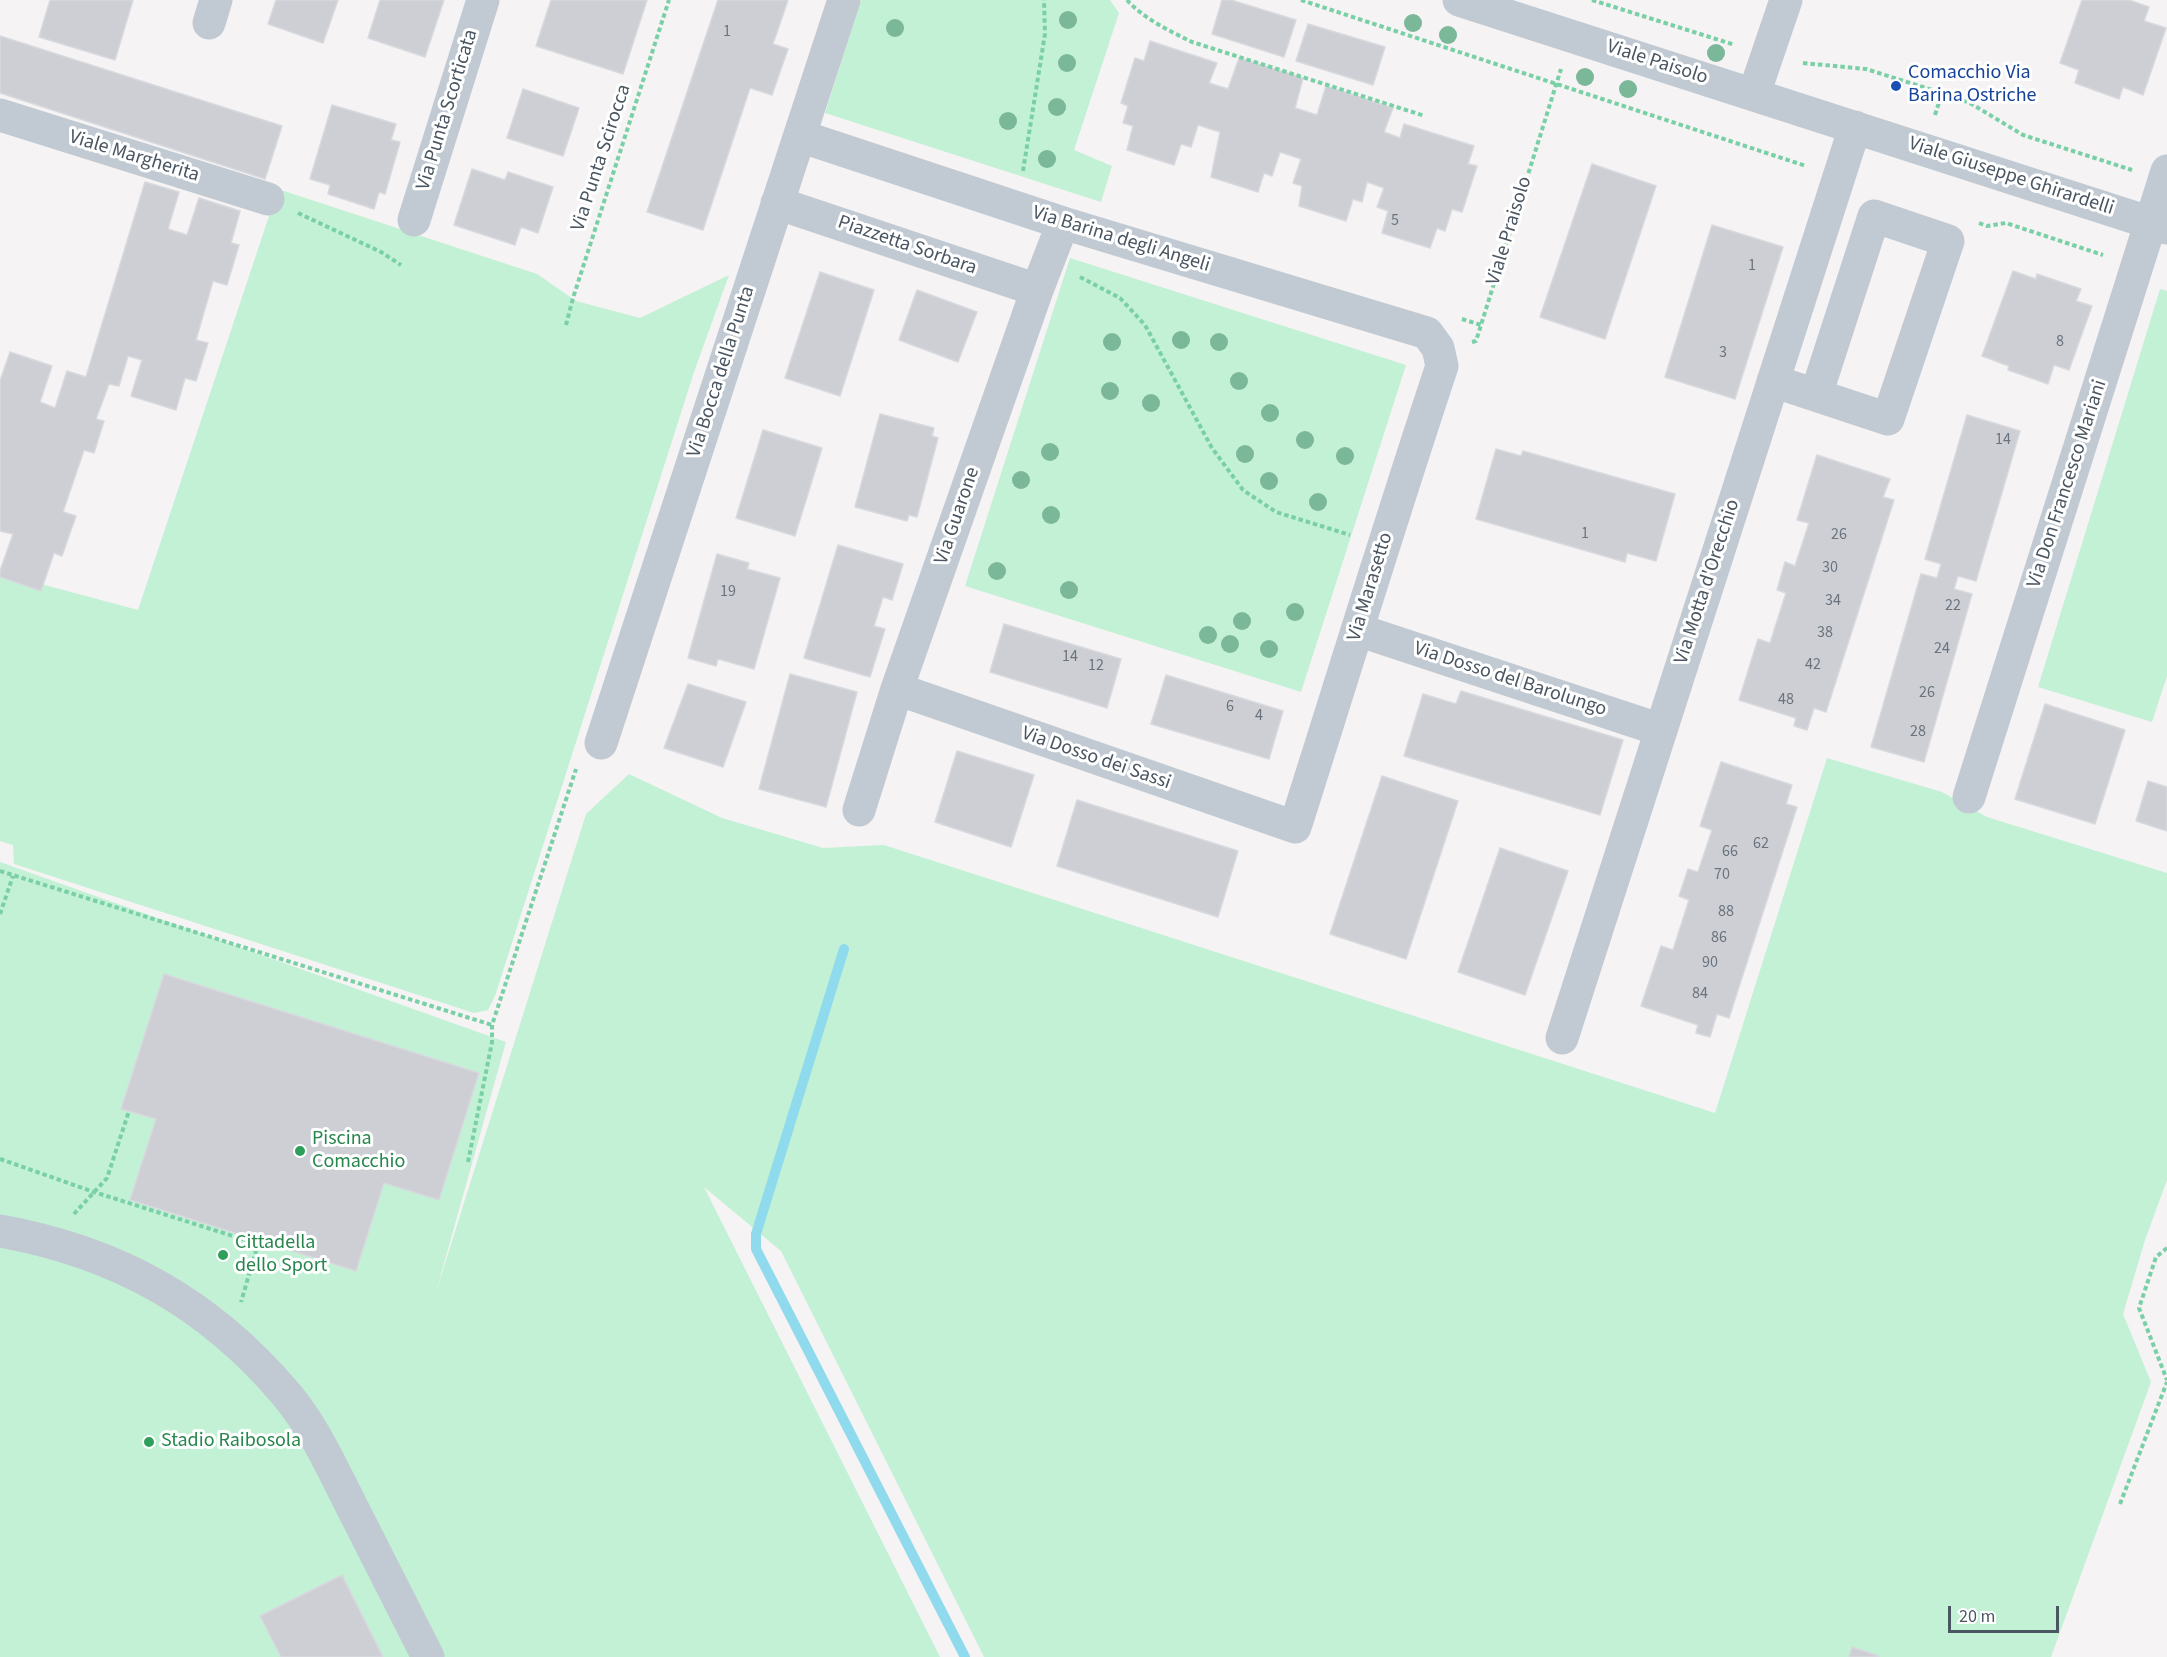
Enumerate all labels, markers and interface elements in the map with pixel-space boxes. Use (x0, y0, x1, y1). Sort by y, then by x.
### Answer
house number: 1 (723, 22, 731, 42)
street label: Via Punta Scorticata (412, 27, 484, 193)
street label: Viale Paisolo (1603, 35, 1711, 91)
place label: Comacchio Via Barina Ostriche (1908, 62, 2037, 109)
marker: Comacchio Via Barina Ostriche (1889, 79, 1903, 93)
street label: Via Punta Scirocca (567, 82, 637, 234)
street label: Viale Margherita (66, 126, 202, 188)
street label: Viale Giuseppe Ghirardelli (1905, 132, 2117, 222)
street label: Viale Praisolo (1482, 174, 1538, 288)
street label: Via Barina degli Angeli (1029, 202, 1213, 278)
street label: Piazzetta Sorbara (834, 211, 980, 281)
house number: 5 (1391, 211, 1399, 231)
house number: 1 (1748, 256, 1756, 276)
street label: Via Bocca della Punta (683, 283, 761, 461)
house number: 8 (2056, 332, 2064, 352)
house number: 3 (1719, 343, 1727, 363)
street label: Via Don Francesco Mariani (2023, 377, 2113, 591)
house number: 14 (1995, 430, 2011, 450)
street label: Via Guarone (930, 464, 986, 568)
street label: Via Motta d'Orecchio (1670, 497, 1746, 667)
house number: 1 (1581, 524, 1589, 544)
house number: 26 (1831, 525, 1847, 545)
street label: Via Marasetto (1343, 530, 1399, 644)
house number: 30 (1822, 558, 1838, 578)
house number: 19 (720, 582, 736, 602)
house number: 34 (1825, 591, 1841, 611)
house number: 22 (1945, 596, 1961, 616)
house number: 38 (1817, 623, 1833, 643)
street label: Via Dosso del Barolungo (1411, 638, 1609, 722)
house number: 24 (1934, 639, 1950, 659)
house number: 14 (1062, 647, 1078, 667)
house number: 42 (1805, 655, 1821, 675)
house number: 12 (1088, 656, 1104, 676)
house number: 26 (1919, 683, 1935, 703)
house number: 48 (1778, 690, 1794, 710)
house number: 6 (1226, 697, 1234, 717)
house number: 4 (1255, 706, 1263, 726)
street label: Via Dosso dei Sassi (1018, 722, 1174, 796)
house number: 28 (1910, 722, 1926, 742)
house number: 62 (1753, 834, 1769, 854)
house number: 66 (1722, 842, 1738, 862)
house number: 70 (1714, 865, 1730, 885)
house number: 88 (1718, 902, 1734, 922)
house number: 86 (1711, 928, 1727, 948)
house number: 90 (1702, 953, 1718, 973)
house number: 84 (1692, 984, 1708, 1004)
place label: Piscina Comacchio (312, 1128, 405, 1175)
marker: Piscina Comacchio (293, 1144, 307, 1158)
place label: Cittadella dello Sport (235, 1232, 327, 1279)
marker: Cittadella dello Sport (216, 1248, 230, 1262)
place label: Stadio Raibosola (161, 1430, 301, 1454)
marker: Stadio Raibosola (142, 1435, 156, 1449)
scale bar (1951, 1594, 2062, 1632)
text: 20 m (1959, 1604, 1995, 1629)

